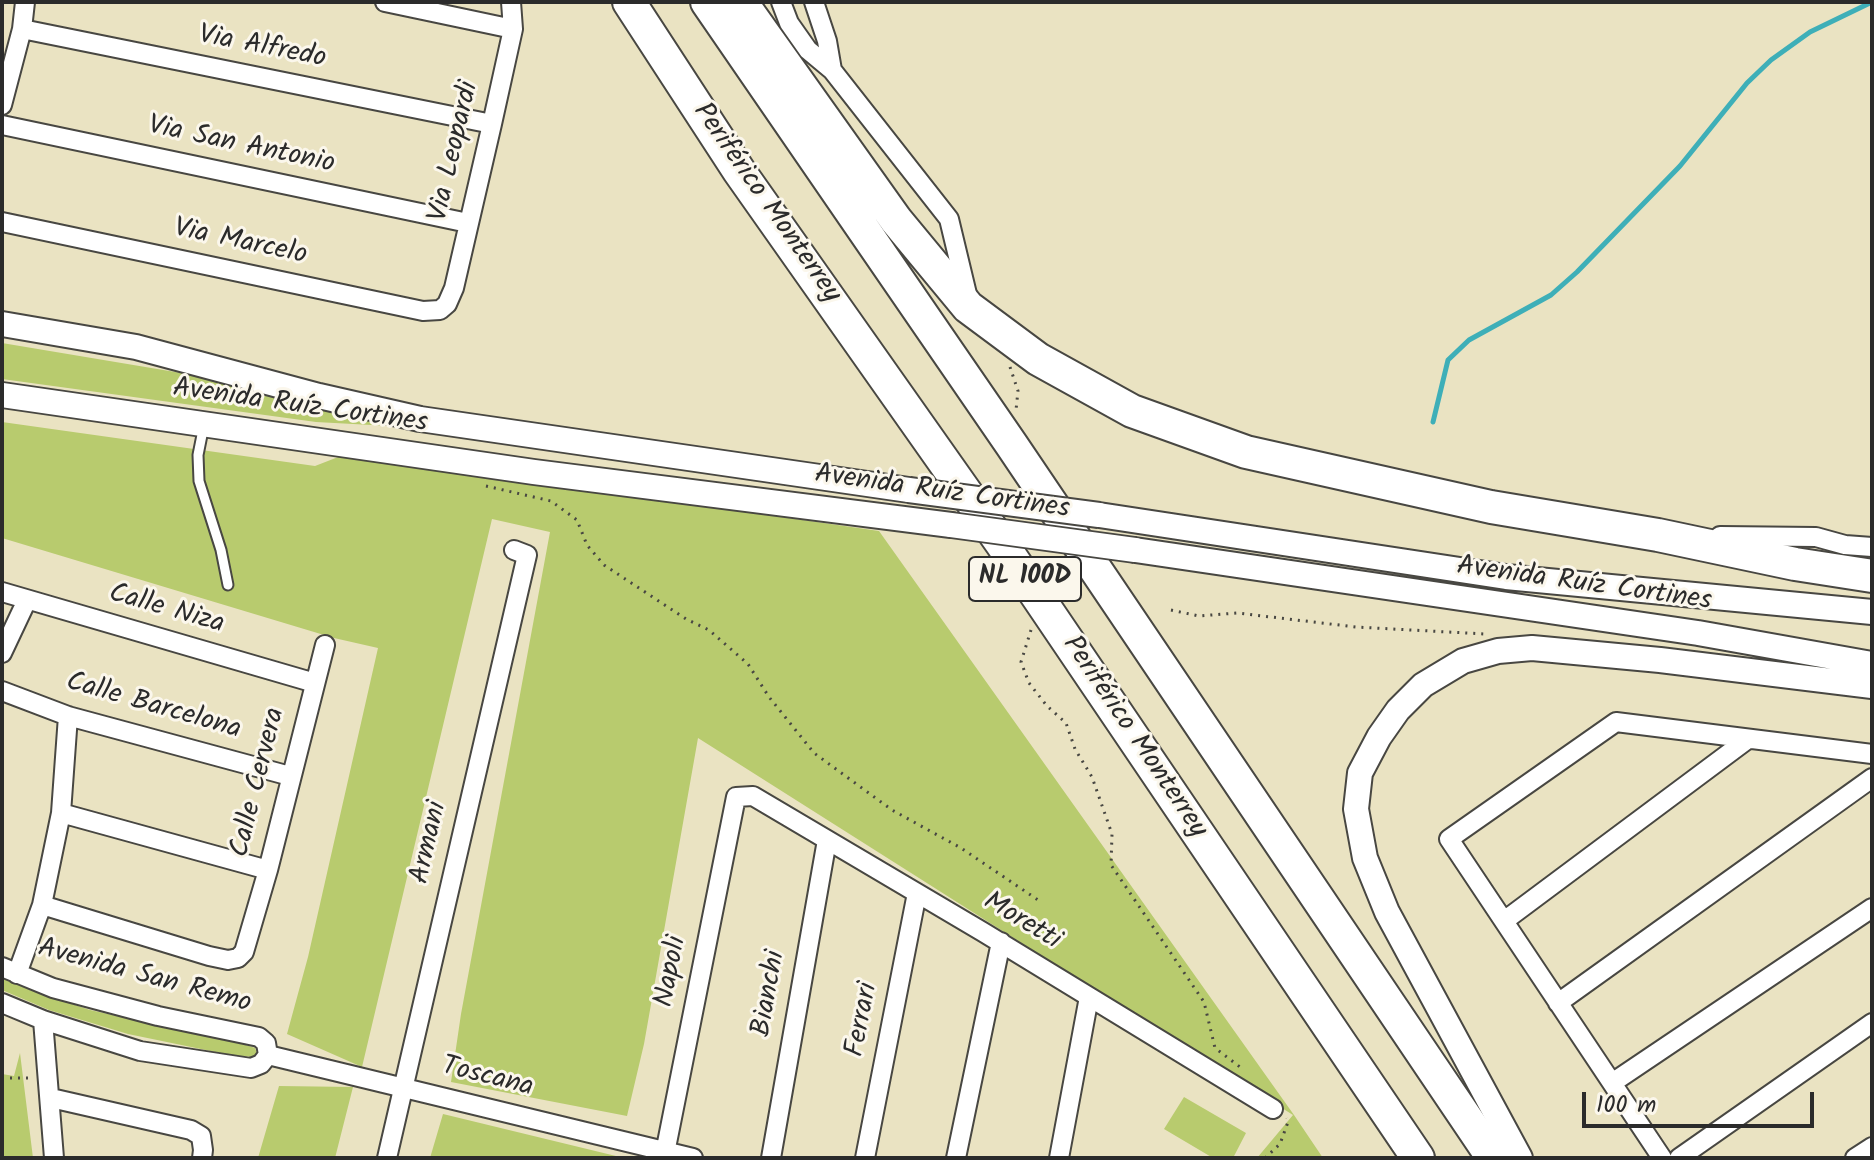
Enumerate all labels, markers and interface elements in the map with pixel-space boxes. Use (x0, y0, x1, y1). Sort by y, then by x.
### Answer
street label: Via Alfredo (196, 20, 328, 78)
street label: Via Leopardi (424, 79, 488, 225)
street label: Periférico Monterrey (683, 98, 847, 310)
street label: Via San Antonio (145, 111, 337, 183)
street label: Via Marcelo (170, 214, 310, 274)
street label: Avenida Ruíz Cortines (170, 373, 430, 443)
street label: Avenida Ruíz Cortines (812, 459, 1072, 529)
street label: Avenida Ruíz Cortines (1454, 551, 1714, 621)
road number: NL 100D (969, 557, 1081, 601)
street label: Calle Niza (104, 579, 228, 643)
street label: Periférico Monterrey (1053, 631, 1213, 845)
street label: Calle Barcelona (62, 667, 244, 749)
street label: Calle Cervera (225, 705, 295, 861)
street label: Armani (405, 799, 457, 887)
street label: Moretti (976, 887, 1066, 959)
street label: Avenida San Remo (34, 933, 254, 1023)
street label: Napoli (650, 934, 696, 1010)
street label: Bianchi (747, 948, 795, 1040)
street label: Ferrari (840, 980, 888, 1060)
street label: Toscana (438, 1051, 536, 1107)
scale bar (1586, 1076, 1818, 1126)
text: 100 m (1596, 1086, 1656, 1125)

